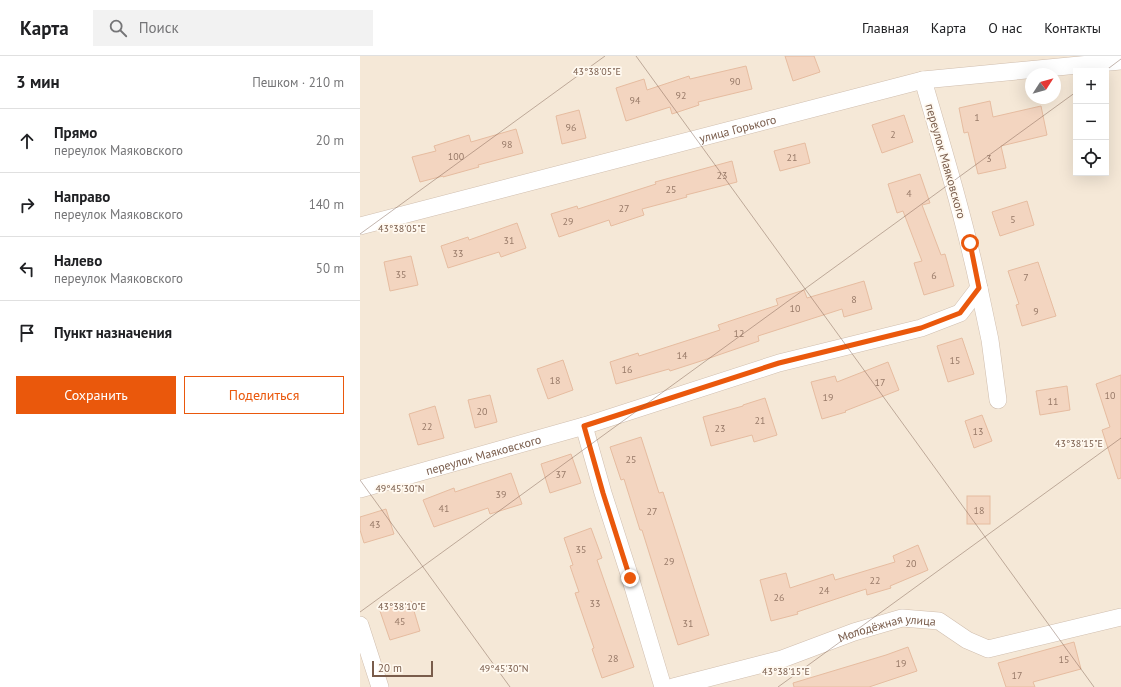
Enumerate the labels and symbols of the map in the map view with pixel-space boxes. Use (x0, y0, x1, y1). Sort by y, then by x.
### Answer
text: 43°38'05"E (573, 65, 621, 78)
north arrow (1025, 68, 1061, 104)
house number: 90 (730, 75, 741, 88)
house number: 92 (676, 89, 686, 102)
house number: 94 (630, 94, 641, 107)
street label: переулок Маяковского (922, 102, 970, 220)
street label: улица Горького (697, 111, 778, 145)
house number: 1 (974, 111, 980, 124)
house number: 96 (566, 121, 576, 134)
house number: 2 (890, 128, 896, 141)
house number: 98 (502, 138, 512, 151)
house number: 100 (448, 150, 465, 163)
house number: 21 (787, 151, 797, 164)
house number: 3 (986, 152, 992, 165)
house number: 23 (717, 169, 727, 182)
house number: 25 (666, 183, 676, 196)
house number: 4 (906, 187, 912, 200)
house number: 27 (619, 202, 629, 215)
house number: 5 (1010, 213, 1016, 226)
house number: 29 (563, 215, 573, 228)
text: 43°38'05"E (378, 222, 426, 235)
house number: 31 (504, 234, 514, 247)
route start (961, 234, 979, 252)
house number: 33 (453, 247, 463, 260)
house number: 35 (396, 268, 406, 281)
house number: 6 (931, 269, 937, 282)
house number: 7 (1023, 271, 1029, 284)
house number: 8 (851, 293, 857, 306)
house number: 10 (790, 302, 801, 315)
house number: 9 (1033, 305, 1039, 318)
house number: 12 (734, 327, 744, 340)
house number: 14 (677, 349, 688, 362)
house number: 15 (950, 354, 960, 367)
house number: 16 (622, 363, 632, 376)
house number: 18 (550, 374, 560, 387)
house number: 17 (875, 376, 885, 389)
house number: 10 (1105, 389, 1116, 402)
house number: 19 (823, 391, 833, 404)
house number: 11 (1048, 395, 1058, 408)
house number: 20 (477, 405, 488, 418)
house number: 21 (755, 414, 765, 427)
house number: 22 (422, 420, 432, 433)
house number: 23 (715, 422, 725, 435)
house number: 13 (973, 425, 983, 438)
street label: переулок Маяковского (424, 431, 543, 478)
text: 43°38'15"E (1055, 437, 1103, 450)
house number: 25 (626, 453, 636, 466)
house number: 37 (556, 468, 566, 481)
text: 49°45'30"N (375, 482, 425, 495)
house number: 39 (496, 488, 506, 501)
house number: 41 (439, 502, 449, 515)
house number: 18 (974, 504, 984, 517)
house number: 27 (647, 505, 657, 518)
house number: 43 (370, 518, 380, 531)
house number: 35 (576, 543, 586, 556)
house number: 29 (664, 555, 674, 568)
house number: 20 (906, 557, 917, 570)
route end (621, 569, 639, 587)
house number: 22 (870, 574, 880, 587)
house number: 24 (819, 584, 830, 597)
house number: 26 (774, 591, 784, 604)
house number: 33 (590, 597, 600, 610)
text: 43°38'10"E (378, 600, 426, 613)
street label: Молодёжная улица (836, 611, 936, 645)
house number: 45 (395, 615, 405, 628)
house number: 31 (683, 617, 693, 630)
house number: 28 (608, 652, 618, 665)
house number: 15 (1059, 653, 1069, 666)
house number: 19 (896, 657, 906, 670)
scale bar (372, 659, 433, 678)
text: 49°45'30"N (479, 662, 529, 675)
text: 43°38'15"E (762, 665, 810, 678)
house number: 17 (1012, 669, 1022, 682)

